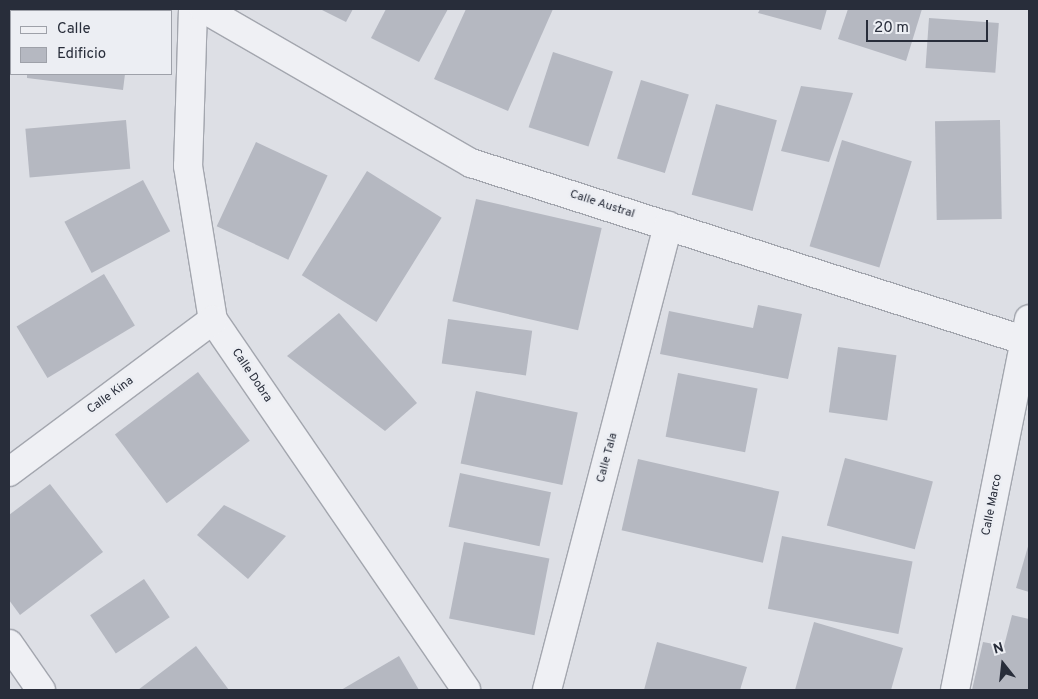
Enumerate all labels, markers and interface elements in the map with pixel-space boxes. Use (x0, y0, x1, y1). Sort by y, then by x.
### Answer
legend (10, 10, 172, 75)
scale bar (868, 10, 990, 42)
text: 20 m (874, 19, 909, 38)
text: Calle (57, 20, 91, 39)
text: Edificio (57, 45, 106, 64)
street label: Calle Austral (567, 188, 637, 222)
street label: Calle Dobra (228, 346, 274, 406)
street label: Calle Kina (85, 374, 137, 418)
street label: Calle Tala (594, 431, 622, 485)
street label: Calle Marco (980, 473, 1006, 537)
north arrow (978, 639, 1028, 689)
text: N (992, 640, 1006, 659)

